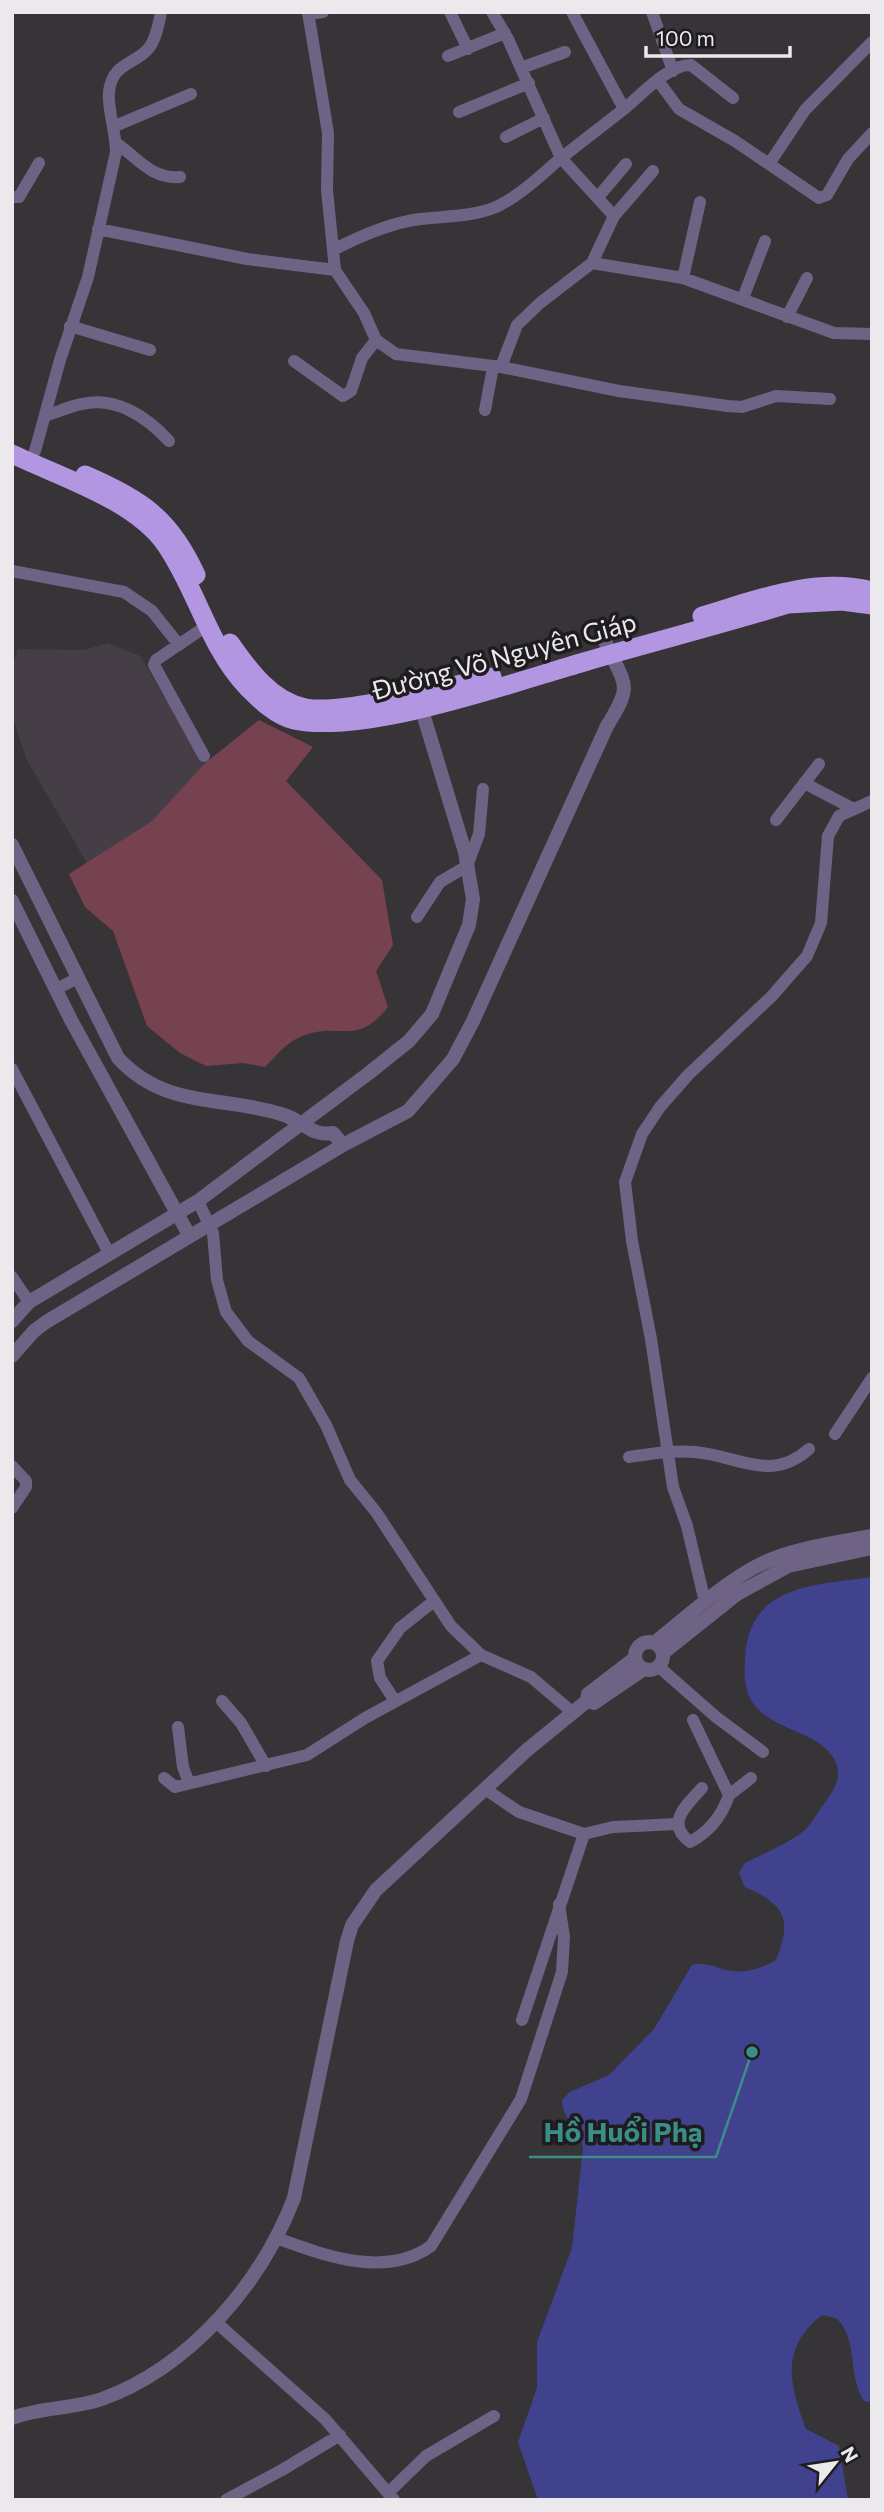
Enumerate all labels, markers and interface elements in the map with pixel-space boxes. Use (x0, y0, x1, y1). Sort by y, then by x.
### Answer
scale bar (646, 14, 790, 58)
text: 100 m (656, 25, 715, 50)
street label: Đường Võ Nguyên Giáp (368, 605, 639, 705)
callout: Hồ Huổi Phạ (529, 2108, 716, 2157)
text: Hồ Huổi Phạ (544, 2114, 702, 2148)
north arrow (800, 2428, 870, 2498)
text: N (837, 2442, 864, 2466)

